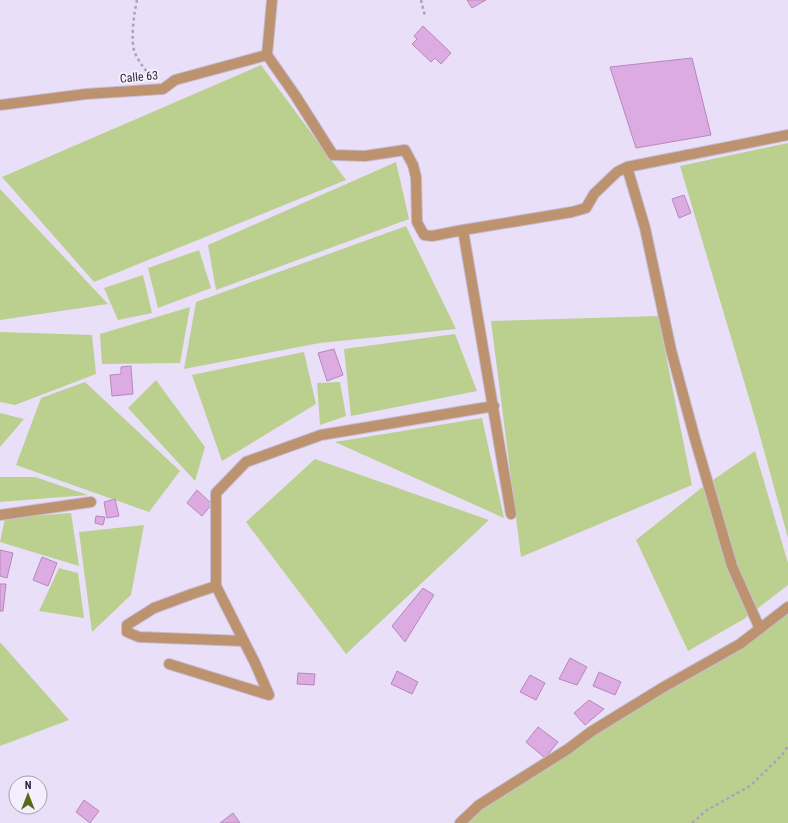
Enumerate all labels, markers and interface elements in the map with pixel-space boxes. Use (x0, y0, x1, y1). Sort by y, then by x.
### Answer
street label: Calle 63 (119, 68, 159, 86)
north arrow (8, 775, 48, 815)
text: N (25, 779, 32, 792)

